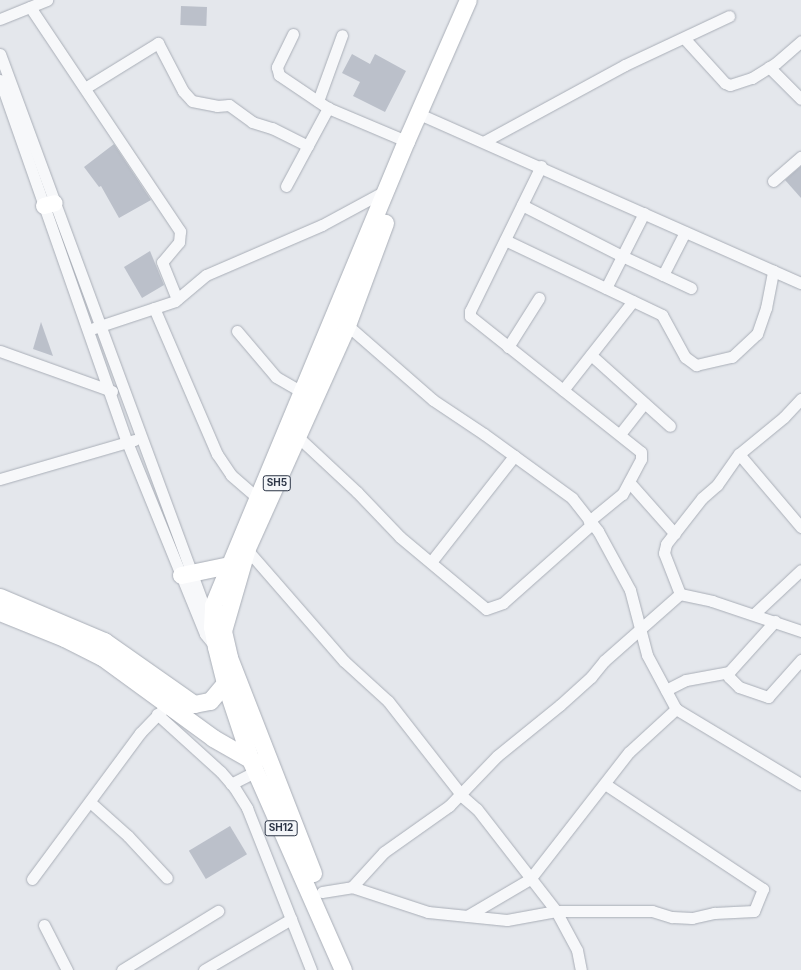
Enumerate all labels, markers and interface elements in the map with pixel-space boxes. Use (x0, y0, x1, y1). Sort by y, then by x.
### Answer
road number: SH5 (262, 475, 292, 491)
road number: SH12 (264, 820, 298, 836)

